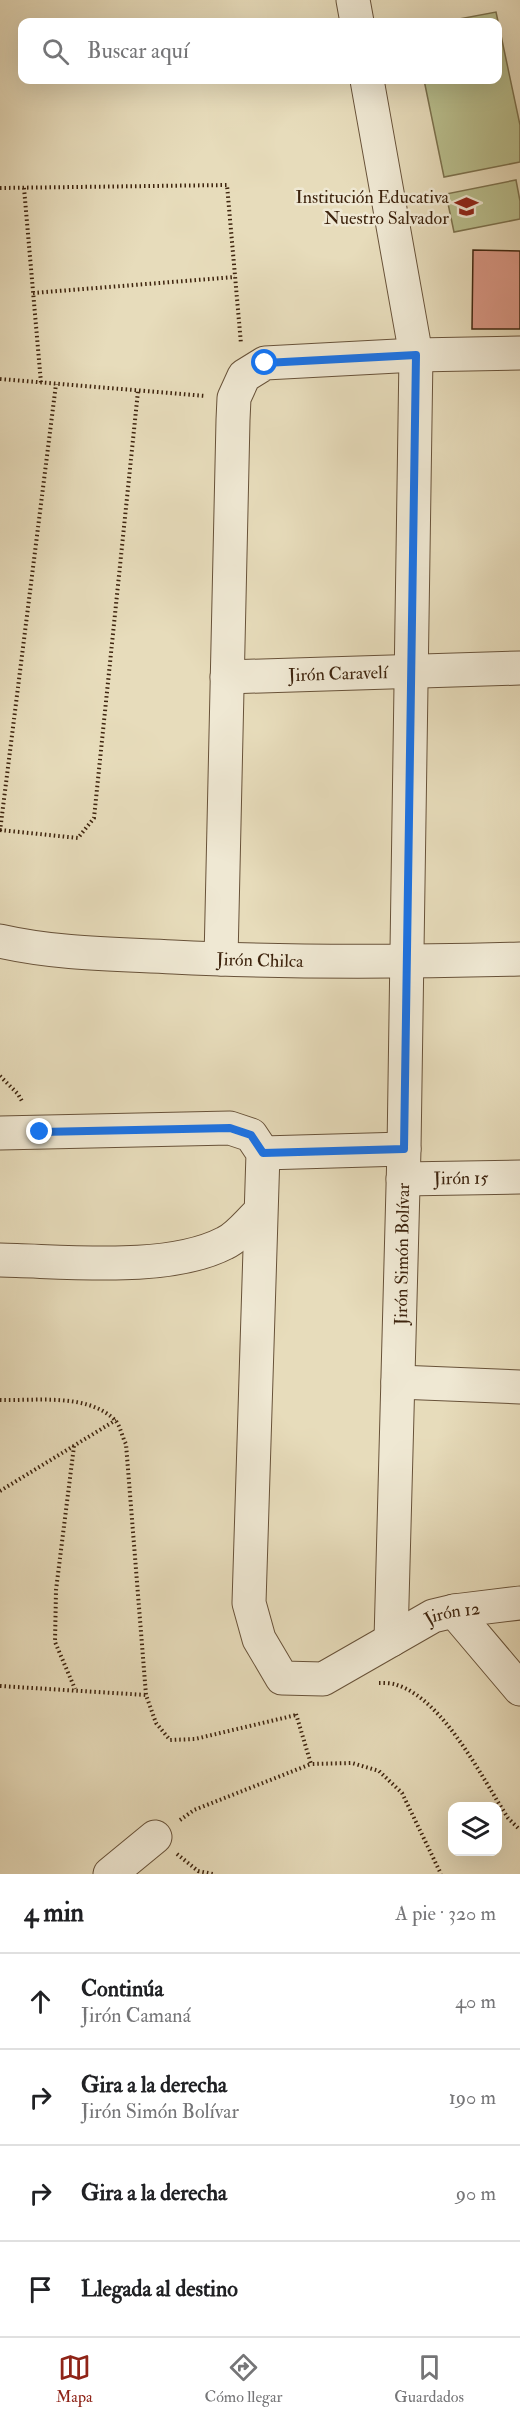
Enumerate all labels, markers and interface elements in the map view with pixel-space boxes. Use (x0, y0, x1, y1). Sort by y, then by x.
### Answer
search box (18, 18, 502, 84)
icon: search (39, 35, 72, 68)
text: Buscar aquí (87, 37, 189, 65)
place label: Institución Educativa Nuestro Salvador (295, 186, 450, 230)
school or university icon: Institución Educativa Nuestro Salvador (454, 194, 480, 220)
route start (251, 349, 277, 375)
street label: Jirón Caravelí (287, 661, 389, 687)
street label: Jirón Chilca (215, 948, 304, 973)
route end (26, 1118, 52, 1144)
street label: Jirón 15 (432, 1167, 489, 1190)
street label: Jirón Simón Bolívar (390, 1182, 415, 1326)
street label: Jirón 12 (419, 1597, 481, 1631)
map controls (448, 1802, 502, 1856)
button: layers (448, 1802, 502, 1856)
text: 4 min (24, 1897, 84, 1929)
text: A pie · 320 m (395, 1901, 496, 1926)
text: Continúa (81, 1975, 164, 2003)
icon: ahead (24, 1985, 57, 2018)
text: 40 m (455, 1989, 496, 2014)
text: Jirón Camaná (81, 2003, 191, 2028)
text: Gira a la derecha (81, 2071, 227, 2099)
icon: right (24, 2081, 57, 2114)
text: 190 m (449, 2085, 496, 2110)
text: Jirón Simón Bolívar (81, 2099, 239, 2124)
icon: right (24, 2177, 57, 2210)
text: Gira a la derecha (81, 2179, 227, 2207)
text: 90 m (456, 2181, 496, 2206)
icon: arrive (24, 2273, 57, 2306)
text: Llegada al destino (81, 2275, 238, 2303)
tab: Mapa (56, 2351, 93, 2407)
tab: Cómo llegar (204, 2351, 283, 2407)
tab: Guardados (394, 2351, 464, 2407)

